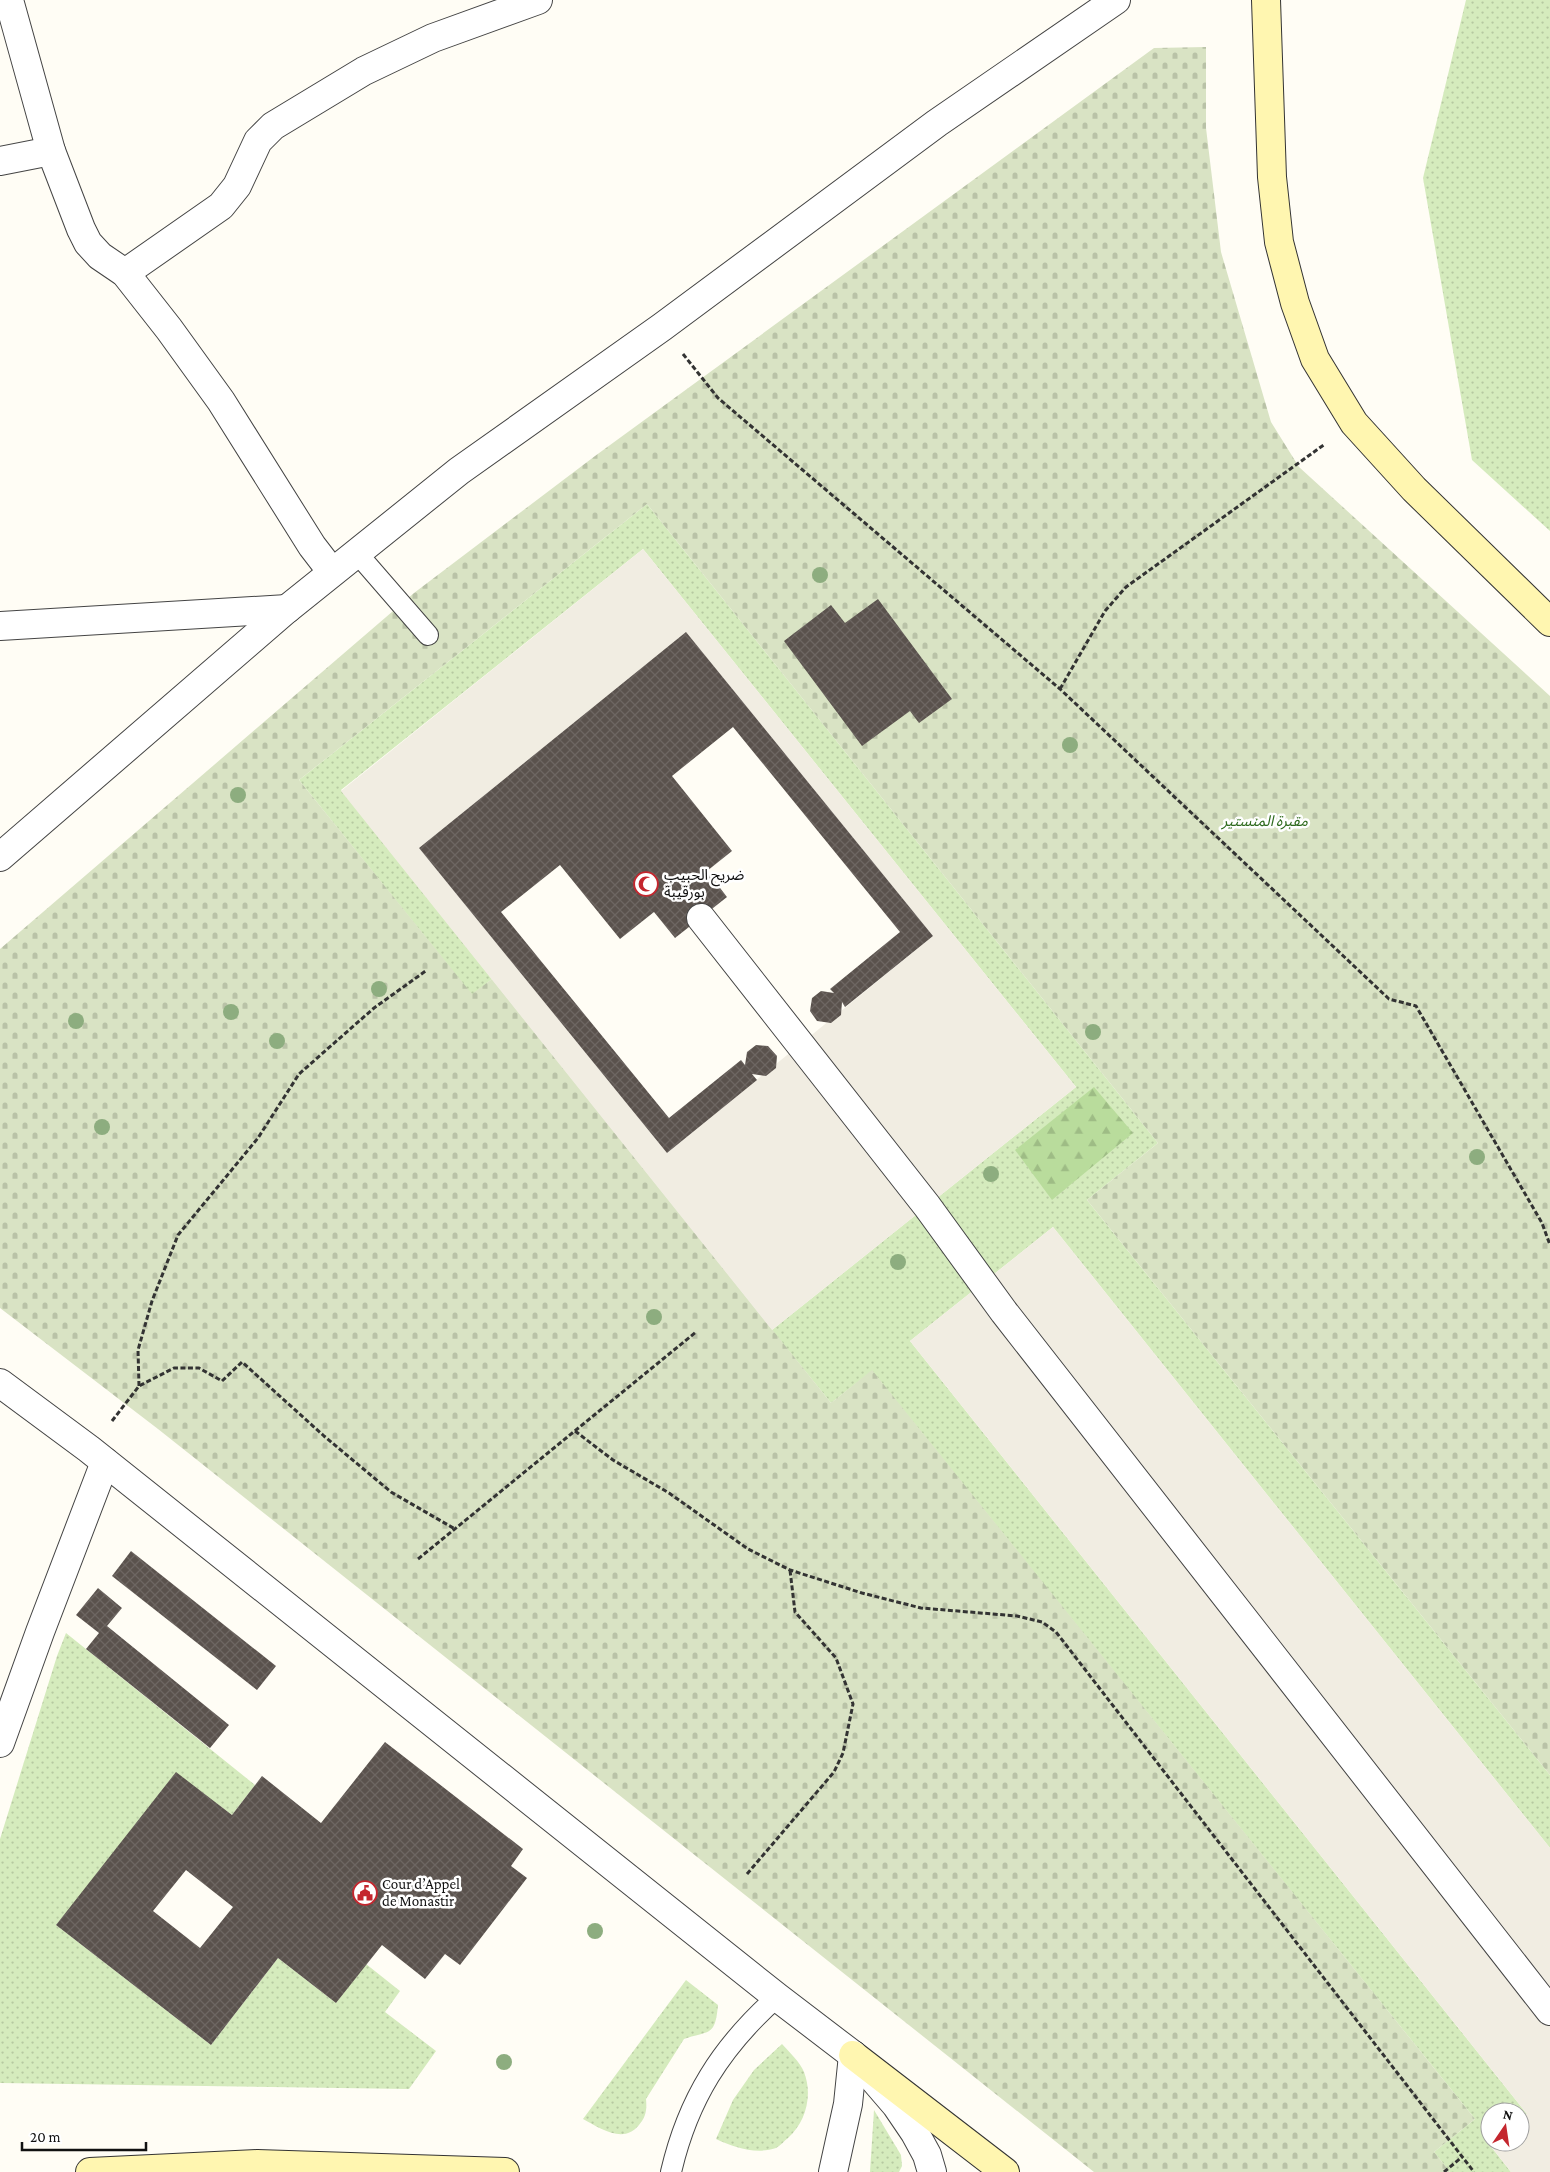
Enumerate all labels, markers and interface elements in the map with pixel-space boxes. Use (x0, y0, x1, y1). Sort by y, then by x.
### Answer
park label: مقبرة المنستير (1221, 813, 1308, 830)
place label: ضريح الحبيب بورقيبة (664, 867, 744, 901)
mosque icon: ضريح الحبيب بورقيبة (633, 871, 659, 897)
place label: Cour d’Appel de Monastir (382, 1876, 460, 1909)
public building icon: Cour d’Appel de Monastir (352, 1880, 378, 1906)
north arrow (1480, 2102, 1530, 2152)
text: N (1501, 2105, 1515, 2123)
scale bar (22, 2120, 146, 2152)
text: 20 m (30, 2129, 61, 2145)

